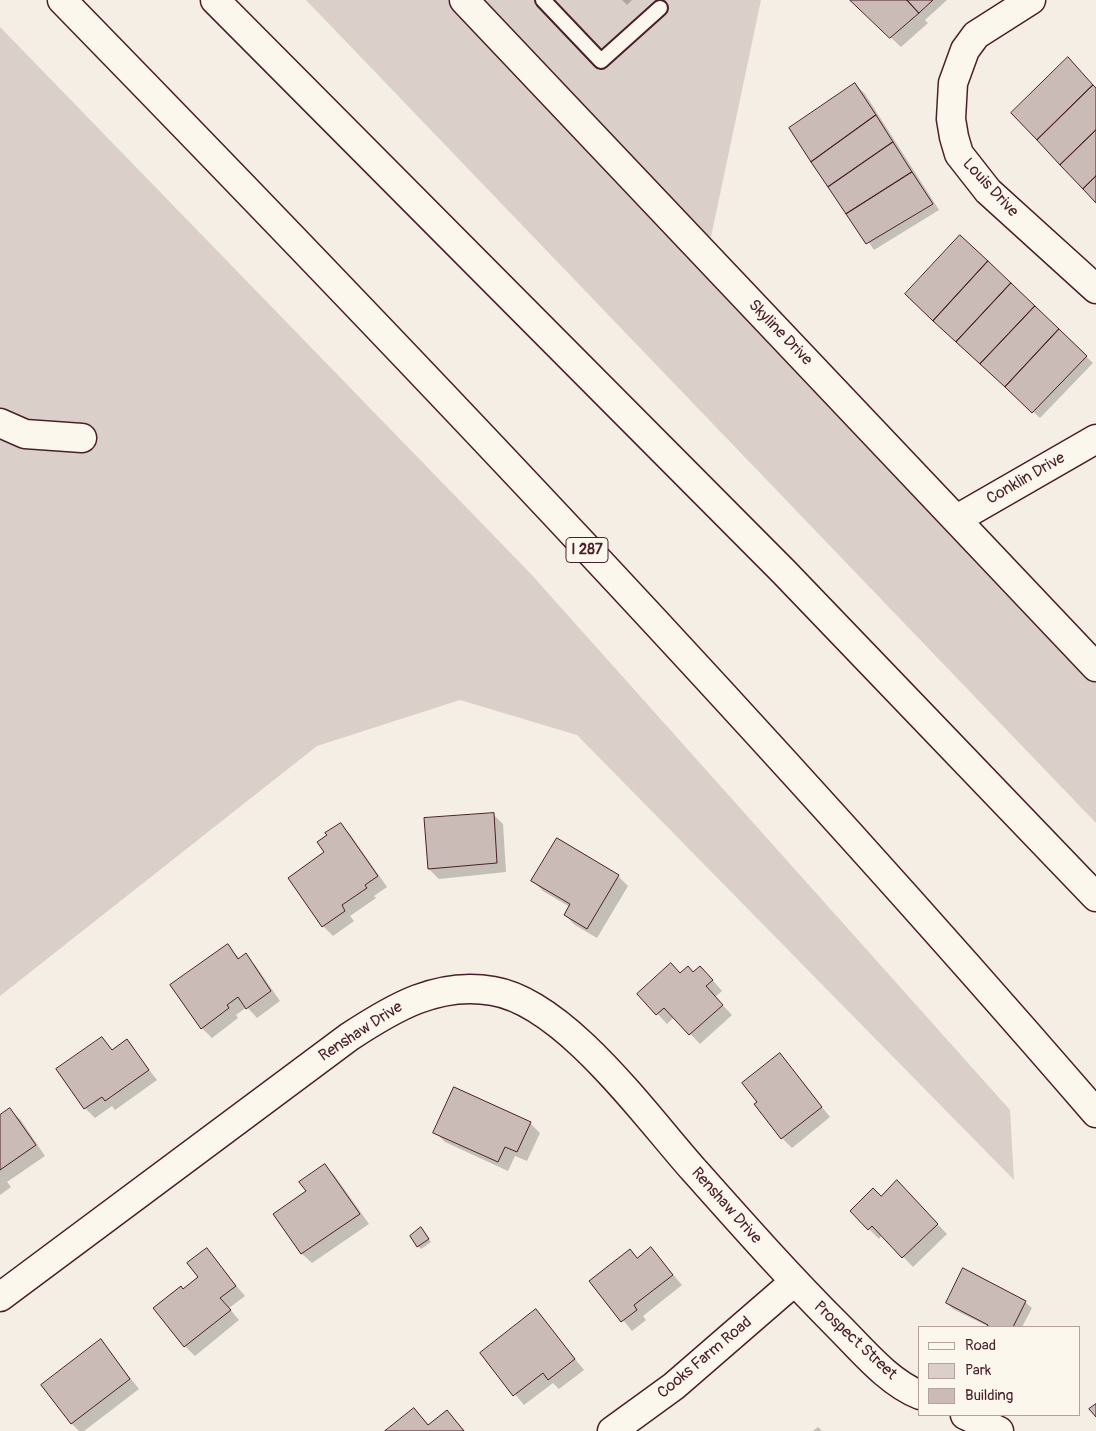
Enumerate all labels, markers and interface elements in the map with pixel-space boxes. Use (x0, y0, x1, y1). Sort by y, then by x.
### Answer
street label: Louis Drive (958, 155, 1022, 221)
street label: Skyline Drive (744, 296, 816, 370)
street label: Conklin Drive (983, 449, 1069, 509)
road number: I 287 (566, 538, 608, 562)
street label: Renshaw Drive (315, 998, 407, 1066)
street label: Renshaw Drive (687, 1164, 765, 1248)
street label: Prospect Street (809, 1298, 901, 1384)
street label: Cooks Farm Road (654, 1313, 756, 1403)
legend (918, 1326, 1081, 1416)
text: Road (965, 1336, 996, 1355)
text: Park (965, 1361, 991, 1380)
text: Building (965, 1386, 1013, 1405)

